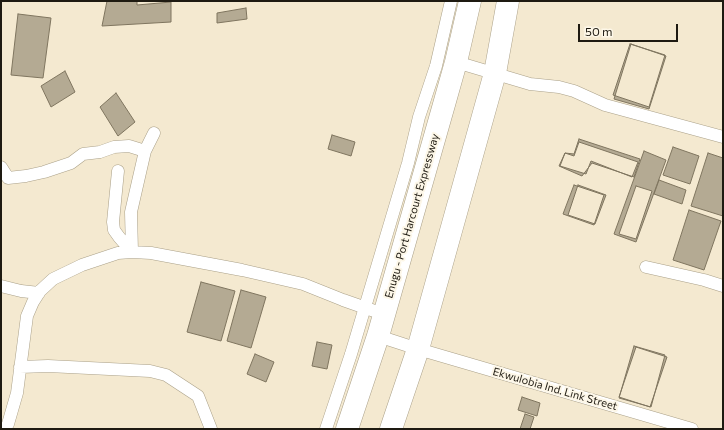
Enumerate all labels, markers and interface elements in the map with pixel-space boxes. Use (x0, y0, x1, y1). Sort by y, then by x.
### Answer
scale bar (580, 16, 680, 42)
text: 50 m (585, 24, 613, 38)
street label: Enugu - Port Harcourt Expressway (382, 132, 442, 300)
street label: Ekwulobia Ind. Link Street (491, 365, 619, 413)

